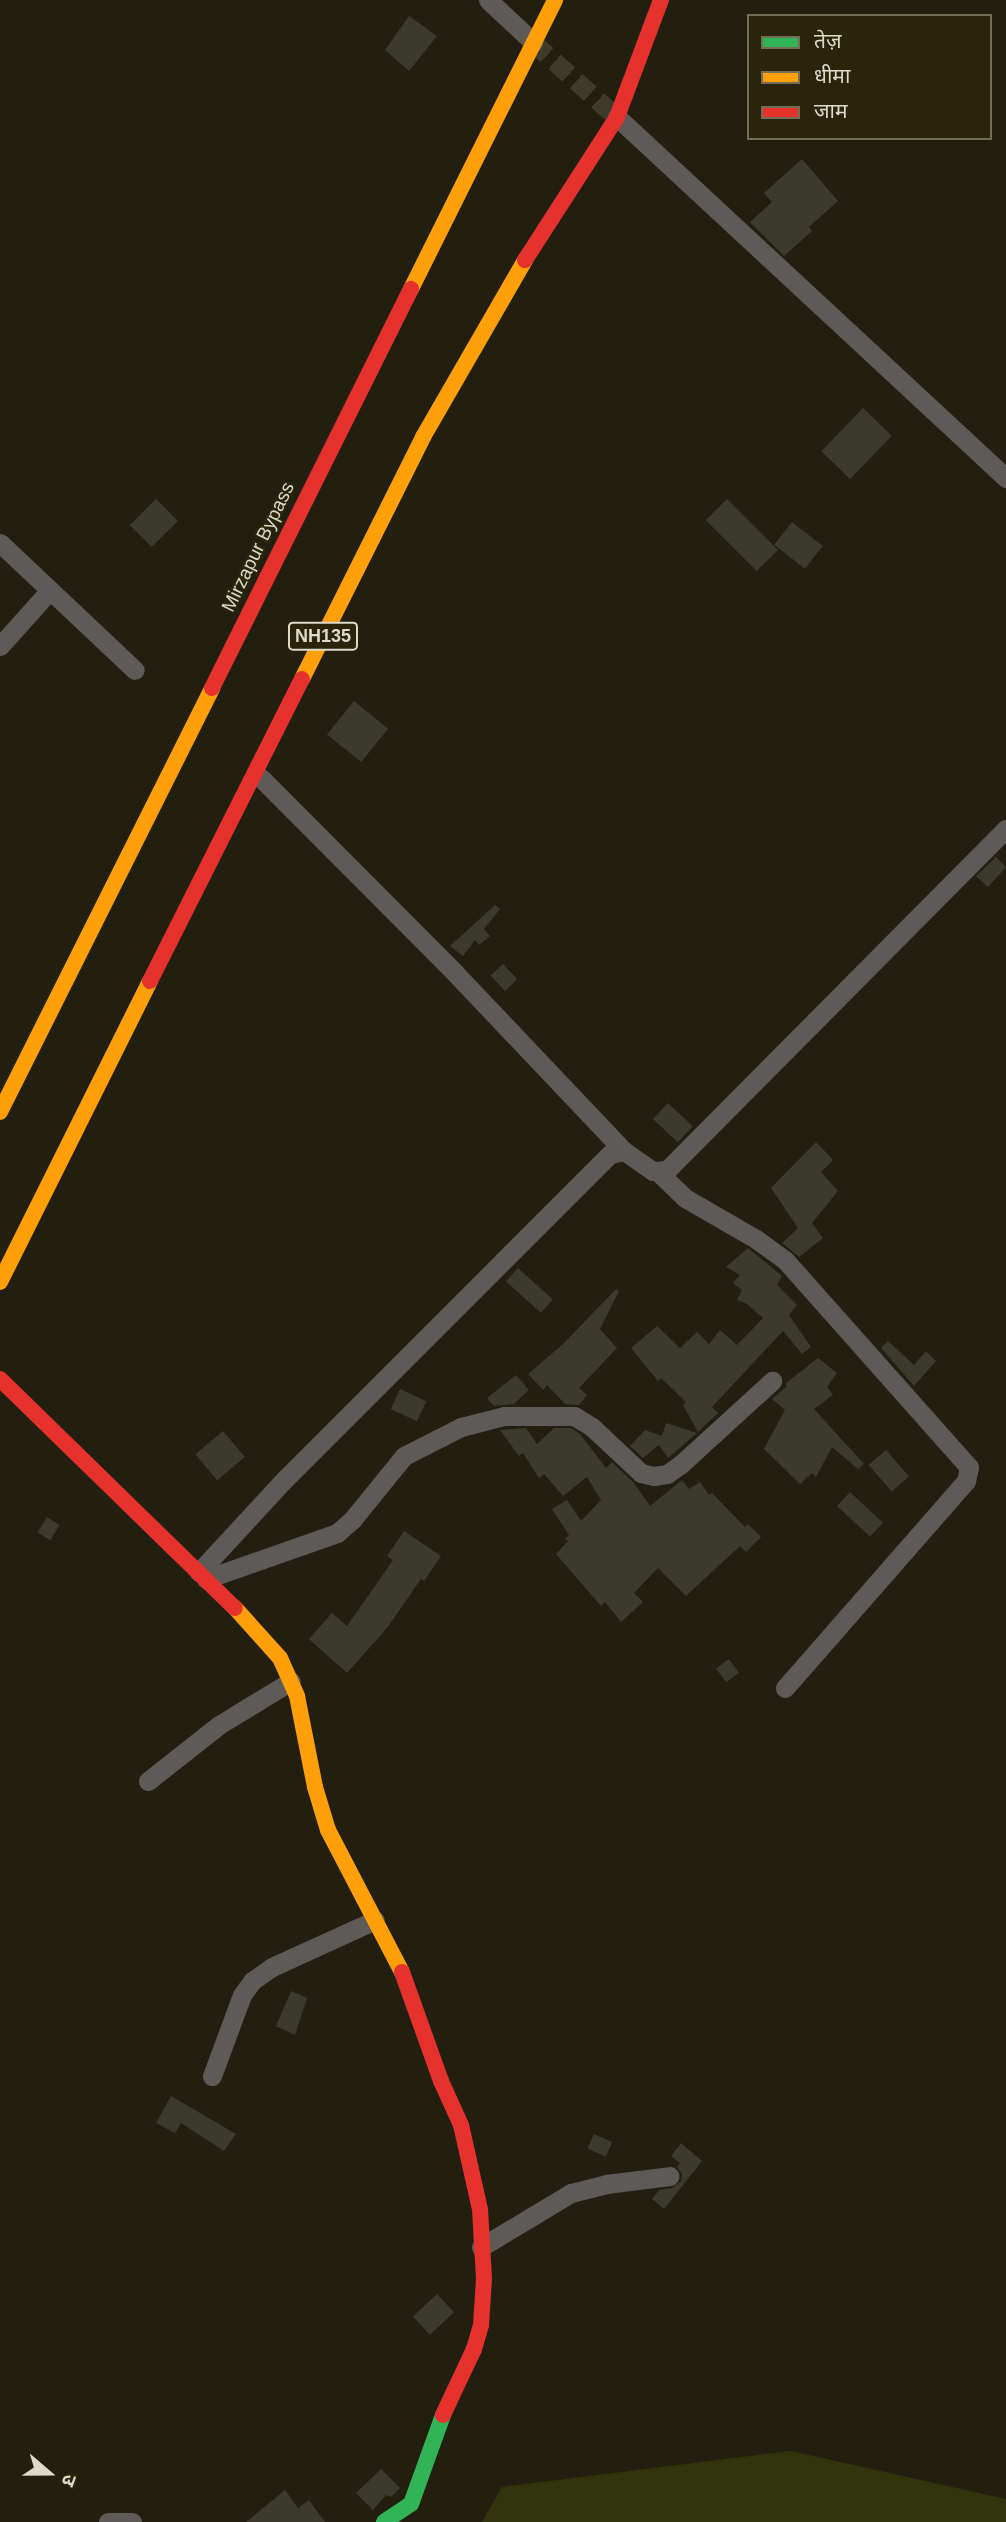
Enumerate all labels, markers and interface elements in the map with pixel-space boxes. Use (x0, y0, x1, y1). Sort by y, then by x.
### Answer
legend (747, 14, 992, 140)
text: तेज़ (814, 29, 842, 52)
text: धीमा (814, 64, 850, 87)
text: जाम (814, 99, 848, 122)
street label: Mirzapur Bypass (217, 478, 299, 616)
road number: NH135 (286, 622, 360, 650)
north arrow (14, 2438, 84, 2508)
text: उ (57, 2472, 81, 2489)

